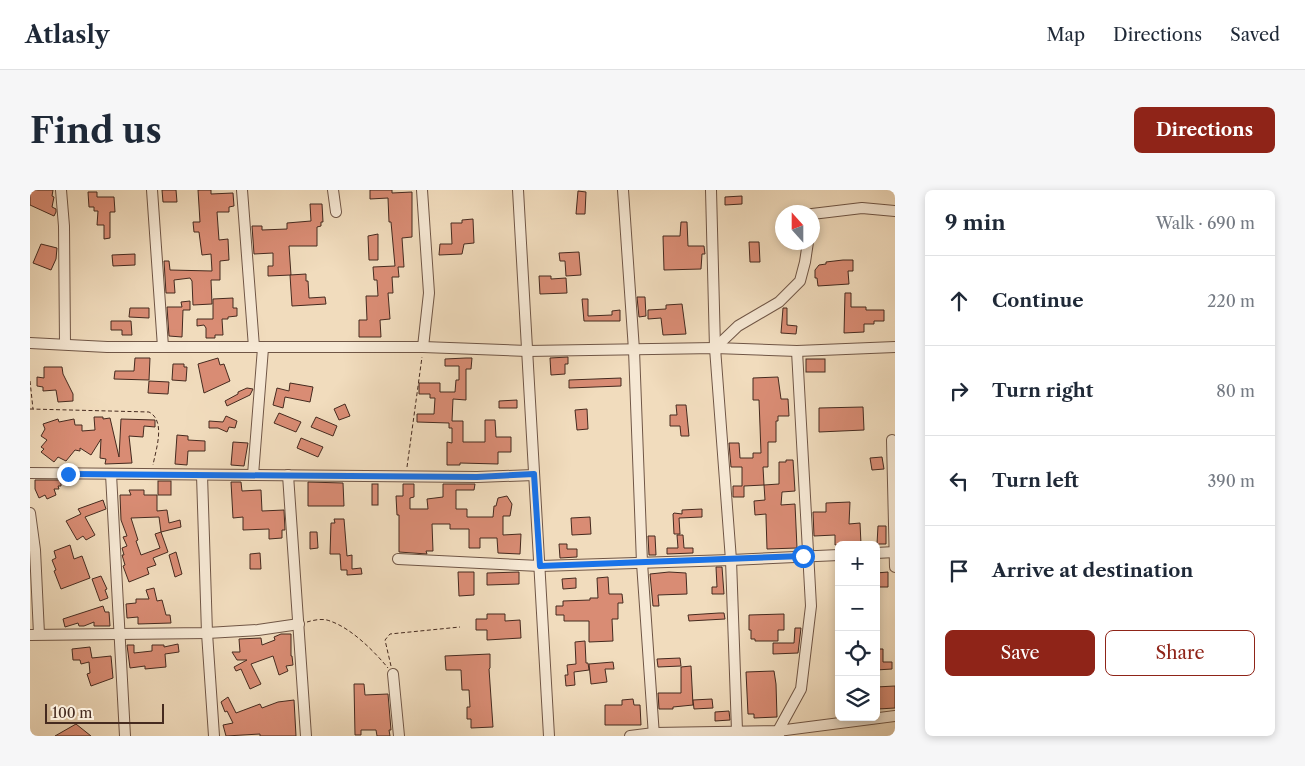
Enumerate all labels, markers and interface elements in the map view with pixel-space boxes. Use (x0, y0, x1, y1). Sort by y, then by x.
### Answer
text: Atlasly (25, 20, 109, 49)
text: Map (1046, 24, 1085, 46)
text: Directions (1113, 24, 1202, 46)
text: Saved (1230, 24, 1280, 46)
button: Directions (1134, 107, 1275, 153)
text: Find us (30, 109, 162, 152)
north arrow (775, 205, 820, 250)
text: 9 min (945, 210, 1006, 235)
text: Walk · 690 m (1156, 213, 1255, 233)
icon: ahead (945, 287, 973, 315)
text: Continue (992, 289, 1084, 312)
text: 220 m (1207, 291, 1255, 311)
icon: right (945, 377, 973, 405)
text: Turn right (992, 379, 1093, 402)
text: 80 m (1216, 381, 1255, 401)
route end (57, 463, 80, 486)
icon: left (945, 467, 973, 495)
text: Turn left (992, 469, 1079, 492)
text: 390 m (1208, 471, 1255, 491)
map controls (835, 541, 880, 721)
button: + (835, 541, 880, 586)
route start (792, 545, 815, 568)
icon: arrive (945, 557, 973, 585)
text: Arrive at destination (992, 559, 1193, 582)
button: − (835, 586, 880, 631)
button: Save (945, 630, 1095, 676)
button: Share (1105, 630, 1255, 676)
button: locate (835, 631, 880, 676)
button: layers (835, 676, 880, 721)
scale bar (45, 701, 164, 724)
text: 100 m (52, 704, 92, 722)

